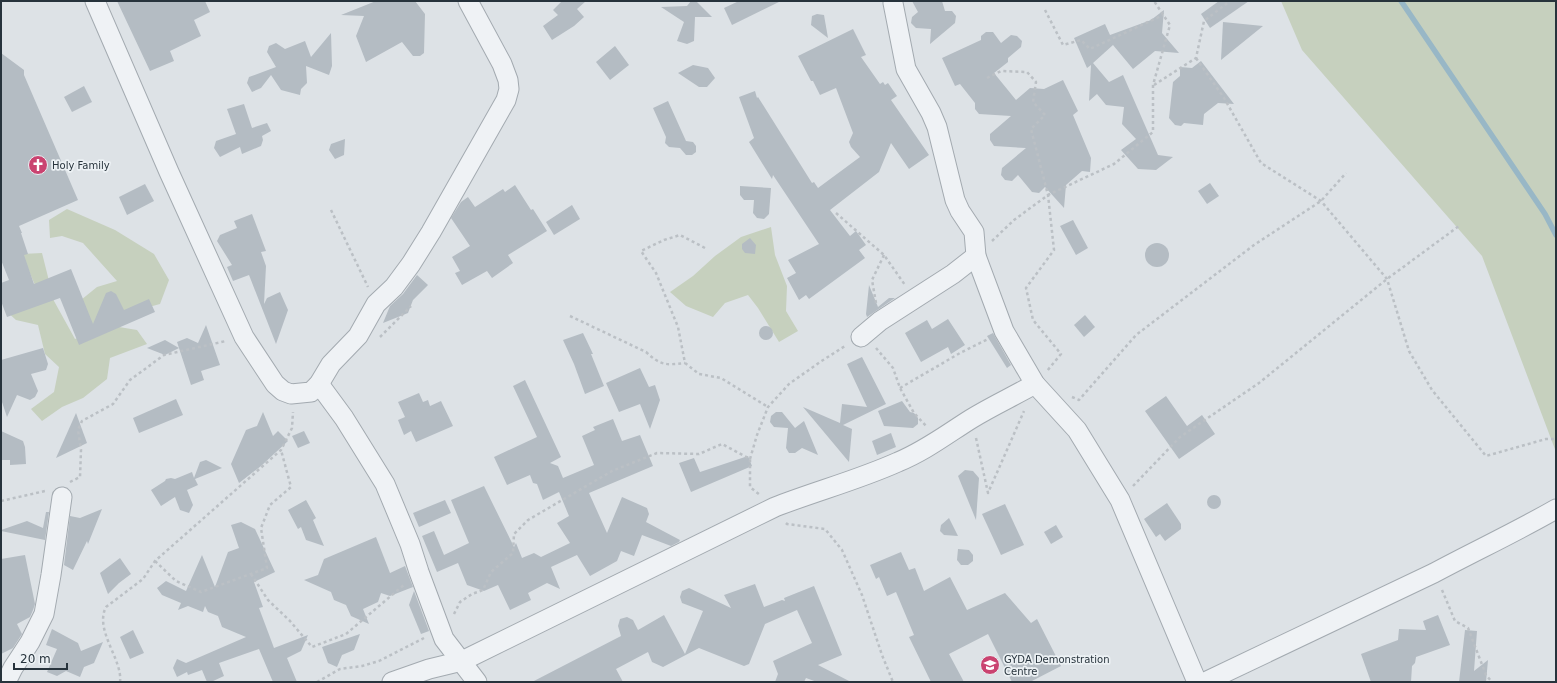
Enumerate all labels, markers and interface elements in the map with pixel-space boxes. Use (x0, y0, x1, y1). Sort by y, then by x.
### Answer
church icon: Holy Family (27, 154, 49, 176)
place label: Holy Family (52, 160, 110, 171)
scale bar (14, 645, 67, 671)
text: 20 m (20, 652, 51, 666)
school or university icon: GYDA Demonstration Centre (979, 654, 1001, 676)
place label: GYDA Demonstration Centre (1004, 654, 1109, 677)

